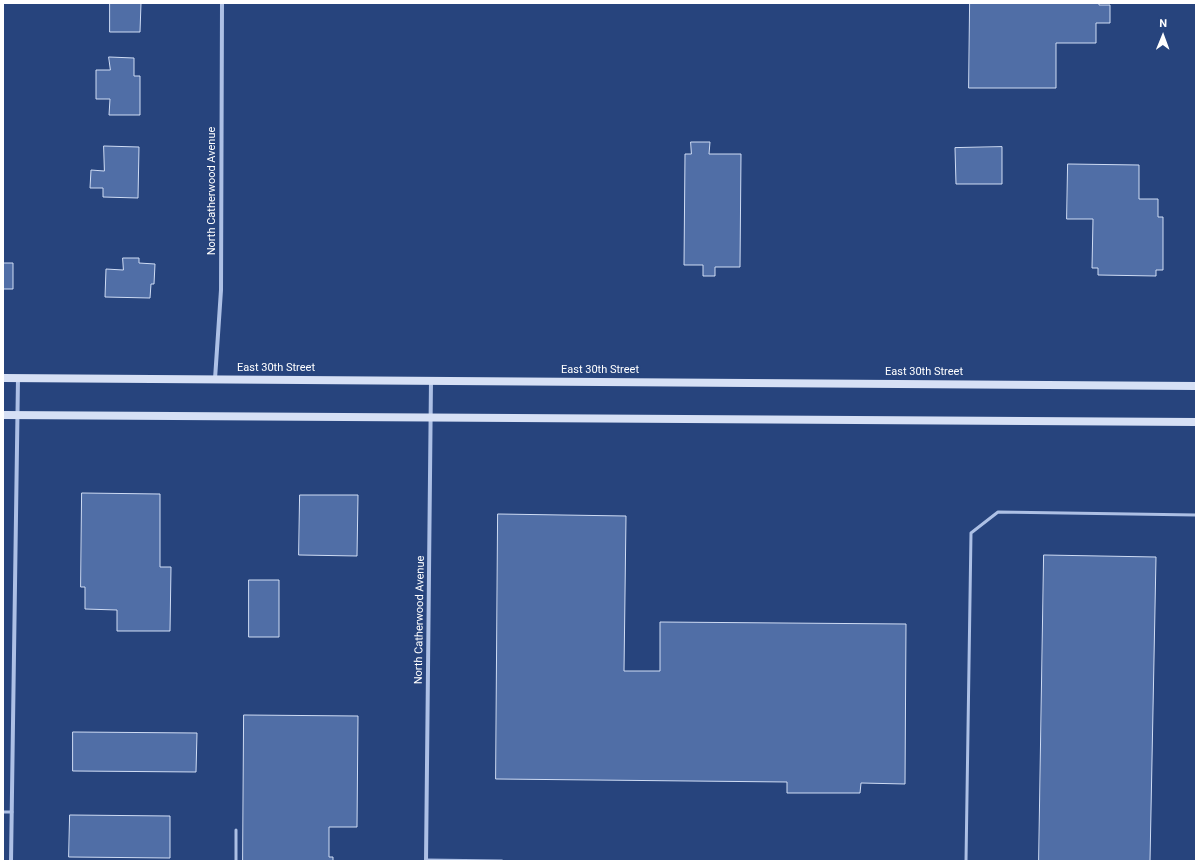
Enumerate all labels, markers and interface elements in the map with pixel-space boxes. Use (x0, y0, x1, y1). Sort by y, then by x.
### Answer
north arrow (1143, 16, 1183, 56)
text: N (1159, 17, 1167, 30)
street label: North Catherwood Avenue (205, 127, 219, 255)
street label: East 30th Street (237, 361, 315, 375)
street label: East 30th Street (561, 363, 639, 377)
street label: East 30th Street (885, 365, 963, 379)
street label: North Catherwood Avenue (412, 556, 428, 684)

